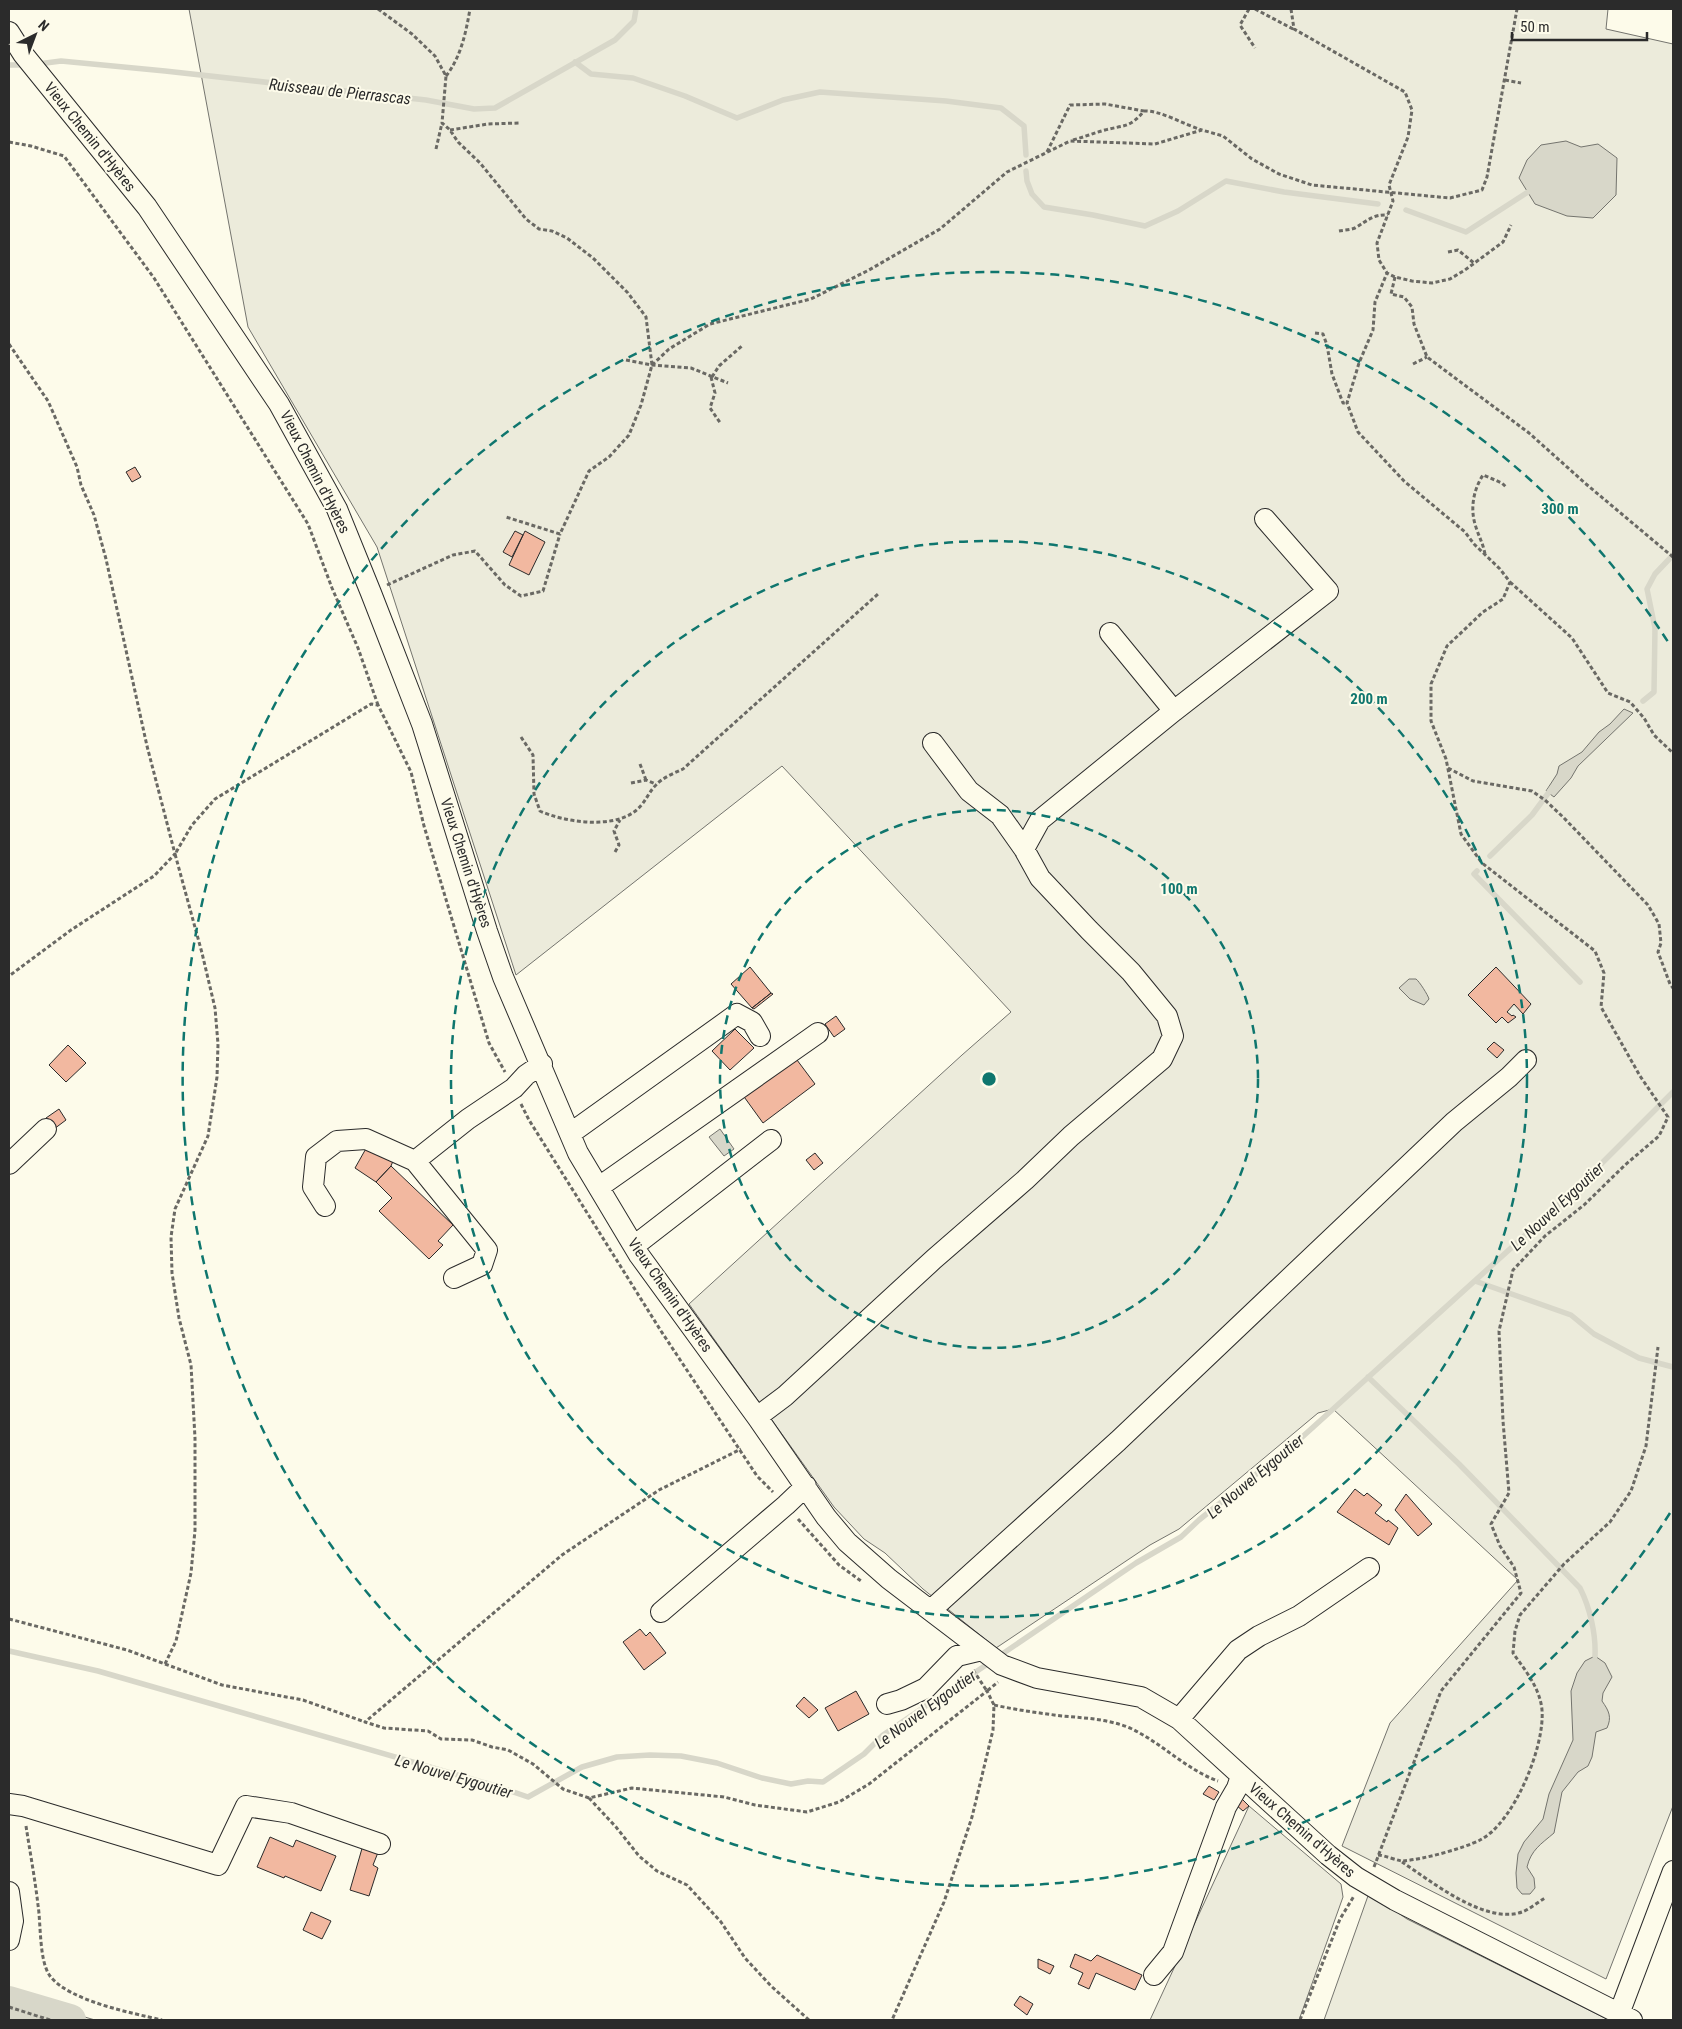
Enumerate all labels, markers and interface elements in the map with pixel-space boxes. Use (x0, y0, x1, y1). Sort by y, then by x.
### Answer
north arrow (10, 10, 60, 60)
scale bar (1512, 10, 1647, 42)
text: N (35, 17, 52, 34)
text: 50 m (1520, 18, 1550, 36)
water label: Ruisseau de Pierrascas (268, 75, 412, 108)
street label: Vieux Chemin d'Hyères (40, 79, 140, 195)
street label: Vieux Chemin d'Hyères (276, 408, 354, 536)
text: 300 m (1541, 500, 1579, 518)
text: 200 m (1350, 690, 1388, 708)
street label: Vieux Chemin d'Hyères (437, 796, 496, 930)
text: 100 m (1160, 880, 1198, 898)
centre of rings (980, 1070, 998, 1088)
water label: Le Nouvel Eygoutier (1507, 1157, 1609, 1255)
street label: Vieux Chemin d'Hyères (624, 1234, 716, 1356)
water label: Le Nouvel Eygoutier (1203, 1429, 1309, 1523)
water label: Le Nouvel Eygoutier (871, 1665, 981, 1753)
water label: Le Nouvel Eygoutier (393, 1751, 516, 1803)
street label: Vieux Chemin d'Hyères (1245, 1779, 1359, 1881)

